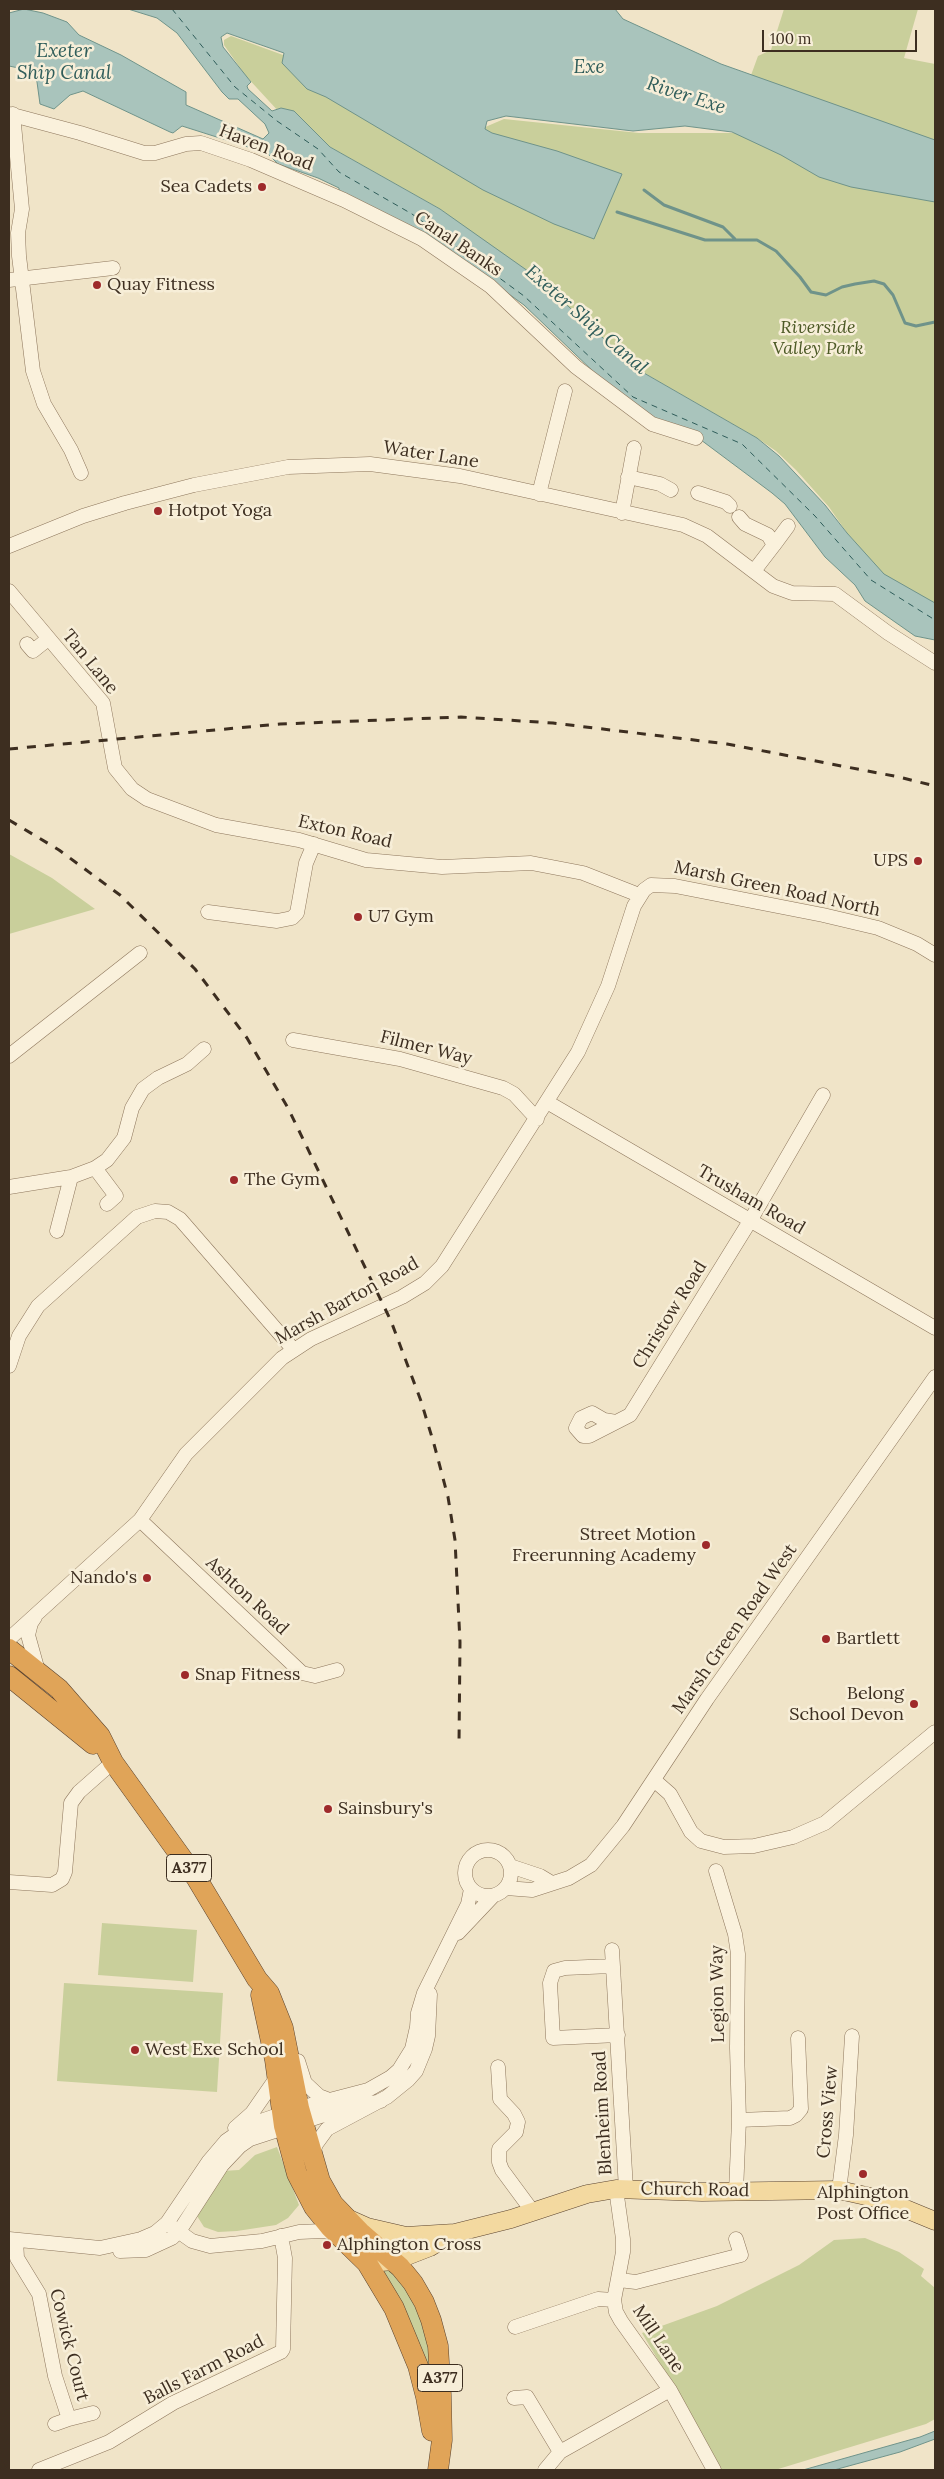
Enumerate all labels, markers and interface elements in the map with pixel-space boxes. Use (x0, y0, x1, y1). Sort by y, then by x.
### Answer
scale bar (764, 20, 919, 52)
text: 100 m (770, 29, 811, 48)
water label: Exeter Ship Canal (17, 41, 111, 85)
water label: Exe (574, 57, 604, 79)
water label: River Exe (644, 73, 728, 119)
street label: Haven Road (216, 120, 316, 176)
place label: Sea Cadets (160, 176, 252, 198)
marker: Sea Cadets (256, 181, 268, 193)
street label: Canal Banks (410, 207, 506, 281)
water label: Exeter Ship Canal (520, 261, 652, 379)
place label: Quay Fitness (107, 274, 215, 296)
marker: Quay Fitness (91, 279, 103, 291)
park label: Riverside Valley Park (772, 317, 864, 359)
street label: Water Lane (382, 437, 480, 473)
place label: Hotpot Yoga (168, 500, 272, 522)
marker: Hotpot Yoga (152, 505, 164, 517)
street label: Tan Lane (57, 625, 123, 699)
street label: Exton Road (296, 811, 394, 853)
place label: UPS (873, 850, 908, 872)
marker: UPS (912, 855, 924, 867)
street label: Marsh Green Road North (672, 857, 882, 921)
place label: U7 Gym (368, 906, 434, 928)
marker: U7 Gym (352, 911, 364, 923)
street label: Filmer Way (378, 1026, 474, 1070)
street label: Trusham Road (693, 1160, 809, 1240)
place label: The Gym (244, 1169, 320, 1191)
marker: The Gym (228, 1174, 240, 1186)
street label: Marsh Barton Road (271, 1253, 423, 1349)
street label: Christow Road (628, 1257, 712, 1373)
place label: Street Motion Freerunning Academy (512, 1524, 696, 1566)
marker: Street Motion Freerunning Academy (700, 1539, 712, 1551)
street label: Marsh Green Road West (668, 1540, 802, 1718)
street label: Ashton Road (201, 1552, 293, 1640)
place label: Nando's (70, 1567, 137, 1589)
marker: Nando's (141, 1572, 153, 1584)
place label: Bartlett (836, 1628, 900, 1650)
marker: Bartlett (820, 1633, 832, 1645)
place label: Snap Fitness (195, 1664, 300, 1686)
marker: Snap Fitness (179, 1669, 191, 1681)
place label: Belong School Devon (789, 1683, 904, 1726)
marker: Belong School Devon (908, 1698, 920, 1710)
place label: Sainsbury's (338, 1798, 433, 1820)
marker: Sainsbury's (322, 1803, 334, 1815)
road number: A377 (166, 1855, 212, 1882)
street label: Legion Way (706, 1945, 730, 2043)
place label: West Exe School (145, 2039, 284, 2061)
marker: West Exe School (129, 2044, 141, 2056)
street label: Blenheim Road (589, 2050, 617, 2176)
street label: Cross View (813, 2065, 843, 2159)
marker: Alphington Post Office (857, 2168, 869, 2180)
street label: Church Road (641, 2178, 749, 2202)
place label: Alphington Post Office (817, 2182, 909, 2224)
place label: Alphington Cross (337, 2234, 481, 2256)
marker: Alphington Cross (321, 2239, 333, 2251)
street label: Cowick Court (45, 2287, 93, 2403)
street label: Mill Lane (628, 2301, 688, 2377)
street label: Balls Farm Road (140, 2330, 268, 2410)
road number: A377 (418, 2364, 462, 2392)

